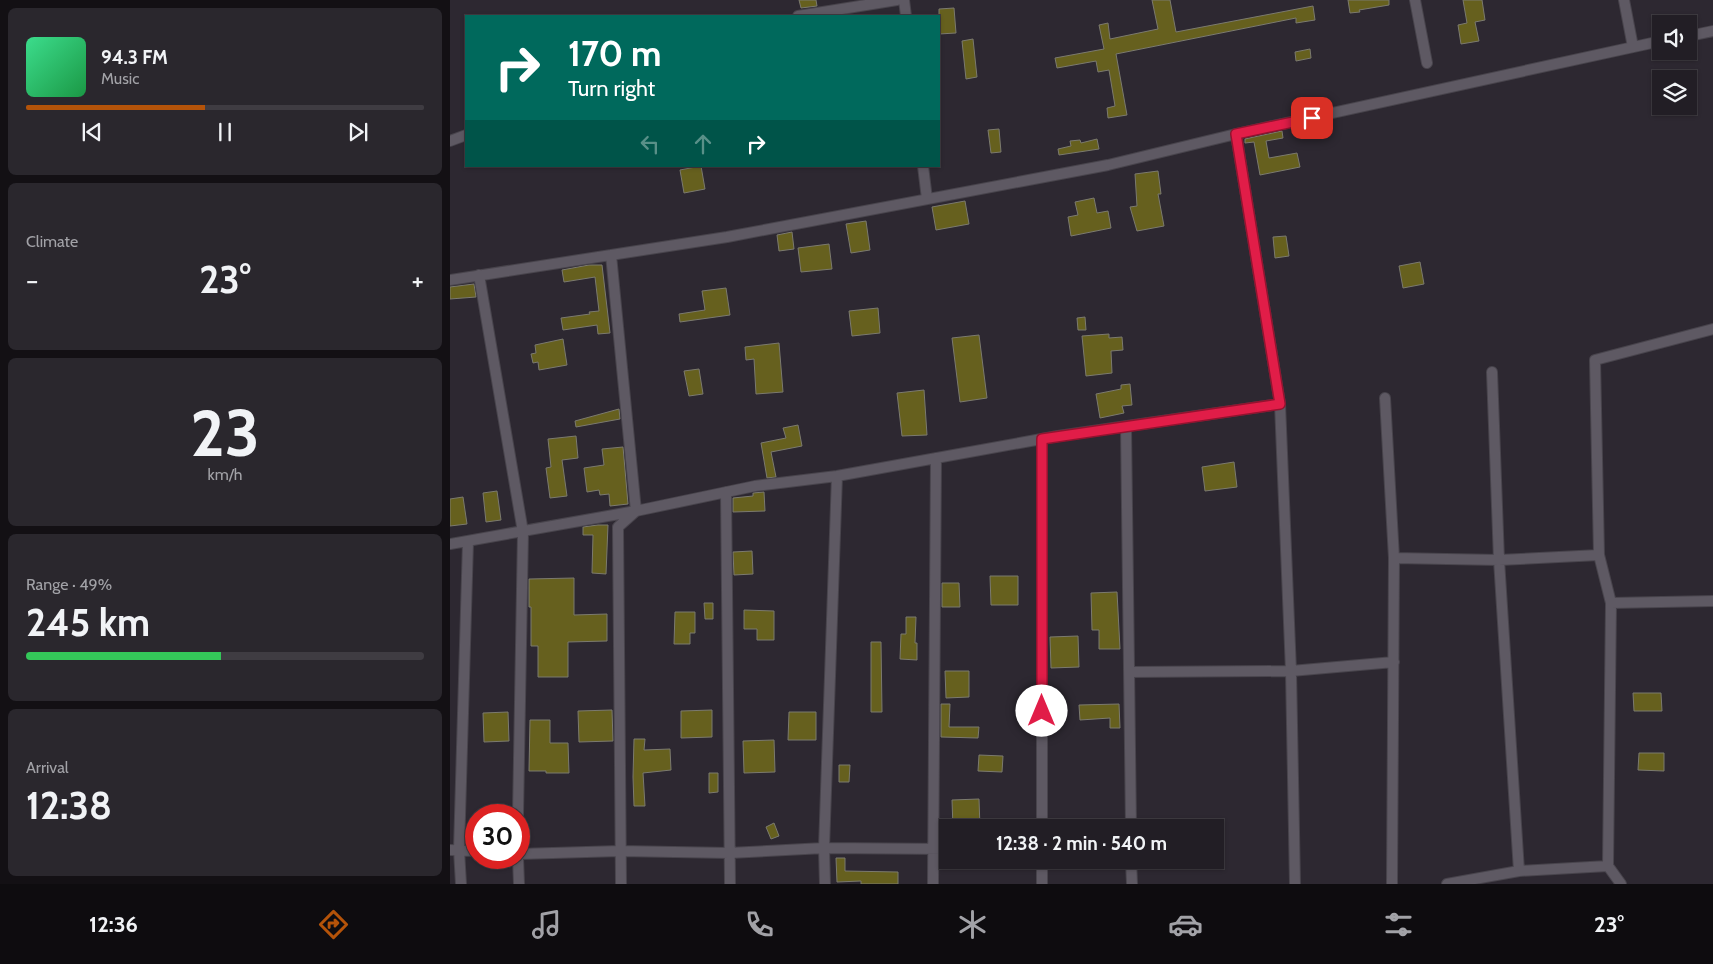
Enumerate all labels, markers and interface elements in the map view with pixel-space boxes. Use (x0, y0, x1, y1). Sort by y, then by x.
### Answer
map controls (1652, 15, 1697, 115)
button: sound (1652, 15, 1697, 60)
text: 170 m (568, 32, 661, 75)
icon: right (485, 35, 550, 100)
text: 94.3 FM (101, 46, 168, 69)
text: Music (101, 69, 139, 88)
button: layers (1652, 70, 1697, 115)
text: Turn right (568, 75, 655, 102)
pin (1291, 97, 1333, 139)
icon: arrive (1298, 104, 1326, 132)
icon: previous (78, 118, 106, 146)
icon: pause (211, 118, 239, 146)
icon: next (344, 118, 372, 146)
icon: left (636, 130, 664, 158)
icon: ahead (689, 130, 717, 158)
icon: right (742, 130, 770, 158)
text: Climate (26, 232, 78, 251)
text: 23° (199, 256, 251, 303)
text: − (26, 263, 38, 297)
text: + (412, 263, 424, 297)
text: 23 (190, 393, 260, 472)
text: km/h (207, 465, 243, 484)
text: Range · 49% (26, 575, 112, 594)
text: 245 km (26, 599, 150, 646)
position arrow (1015, 684, 1067, 736)
text: Arrival (26, 758, 69, 777)
text: 12:38 (26, 782, 112, 829)
speed limit sign: 30 (465, 804, 530, 869)
text: 12:38 · 2 min · 540 m (996, 832, 1167, 855)
icon: directions (316, 907, 351, 942)
icon: music (529, 907, 564, 942)
icon: phone (742, 907, 777, 942)
icon: climate (955, 907, 990, 942)
icon: car (1168, 907, 1203, 942)
icon: filters (1381, 907, 1416, 942)
text: 12:36 (89, 911, 138, 938)
text: 23° (1594, 911, 1624, 938)

